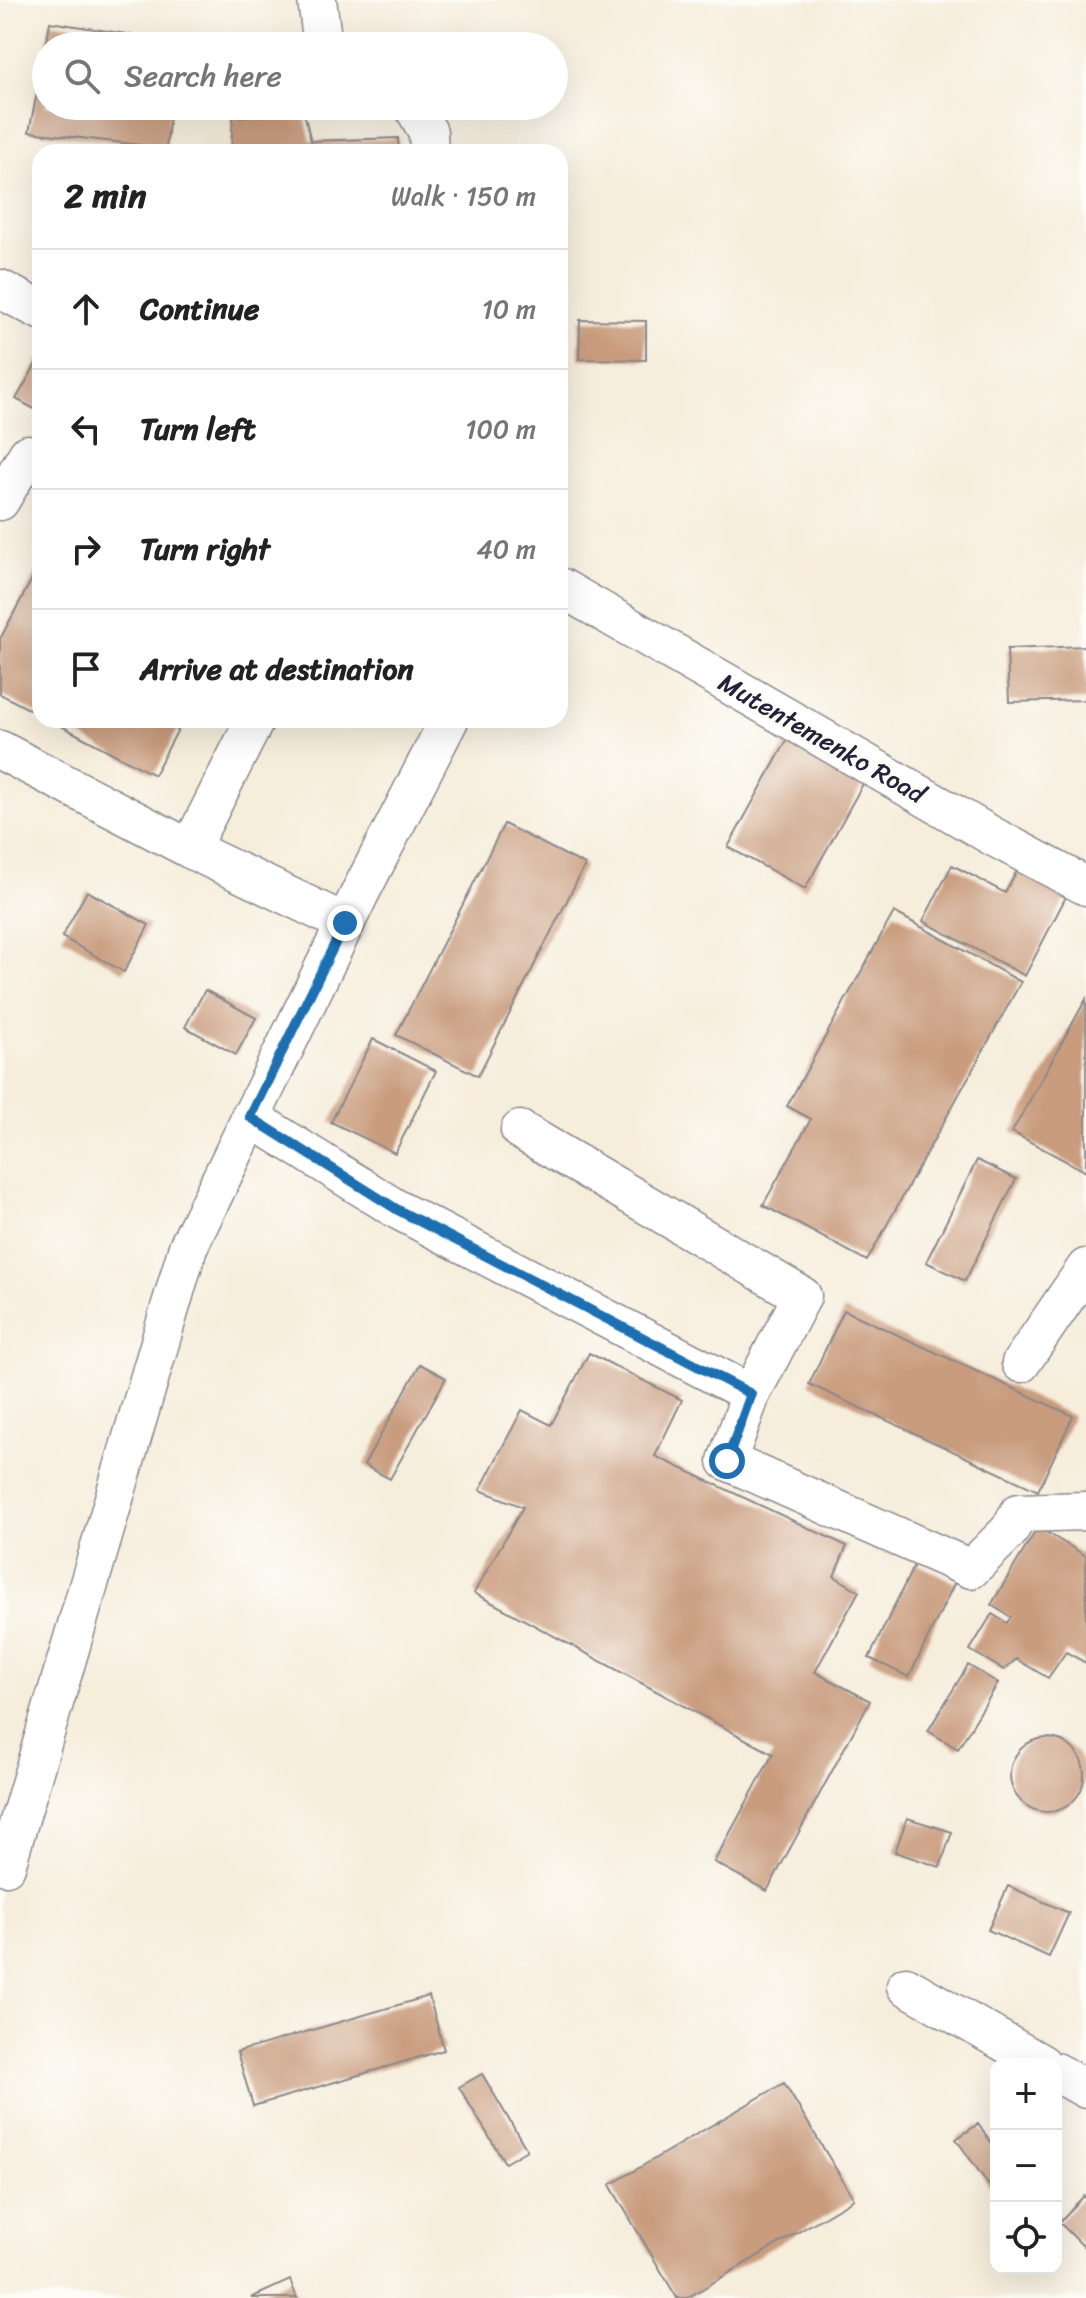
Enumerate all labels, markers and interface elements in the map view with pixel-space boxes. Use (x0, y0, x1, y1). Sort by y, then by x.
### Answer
search box (32, 32, 568, 120)
text: Search here (124, 49, 282, 103)
icon: search (60, 54, 104, 98)
text: 2 min (64, 166, 146, 226)
text: Walk · 150 m (391, 173, 536, 219)
text: Continue (140, 282, 259, 336)
text: 10 m (482, 286, 536, 332)
icon: ahead (64, 287, 108, 331)
text: Turn left (140, 402, 256, 456)
text: 100 m (465, 406, 536, 452)
icon: left (64, 407, 108, 451)
text: Turn right (140, 522, 270, 576)
text: 40 m (477, 526, 536, 572)
icon: right (64, 527, 108, 571)
text: Arrive at destination (140, 642, 414, 696)
icon: arrive (64, 647, 108, 691)
street label: Mutentemenko Road (709, 660, 937, 817)
route end (327, 905, 363, 941)
route start (709, 1443, 745, 1479)
map controls (990, 2058, 1062, 2274)
button: + (990, 2058, 1062, 2130)
button: − (990, 2130, 1062, 2202)
button: locate (990, 2202, 1062, 2274)

